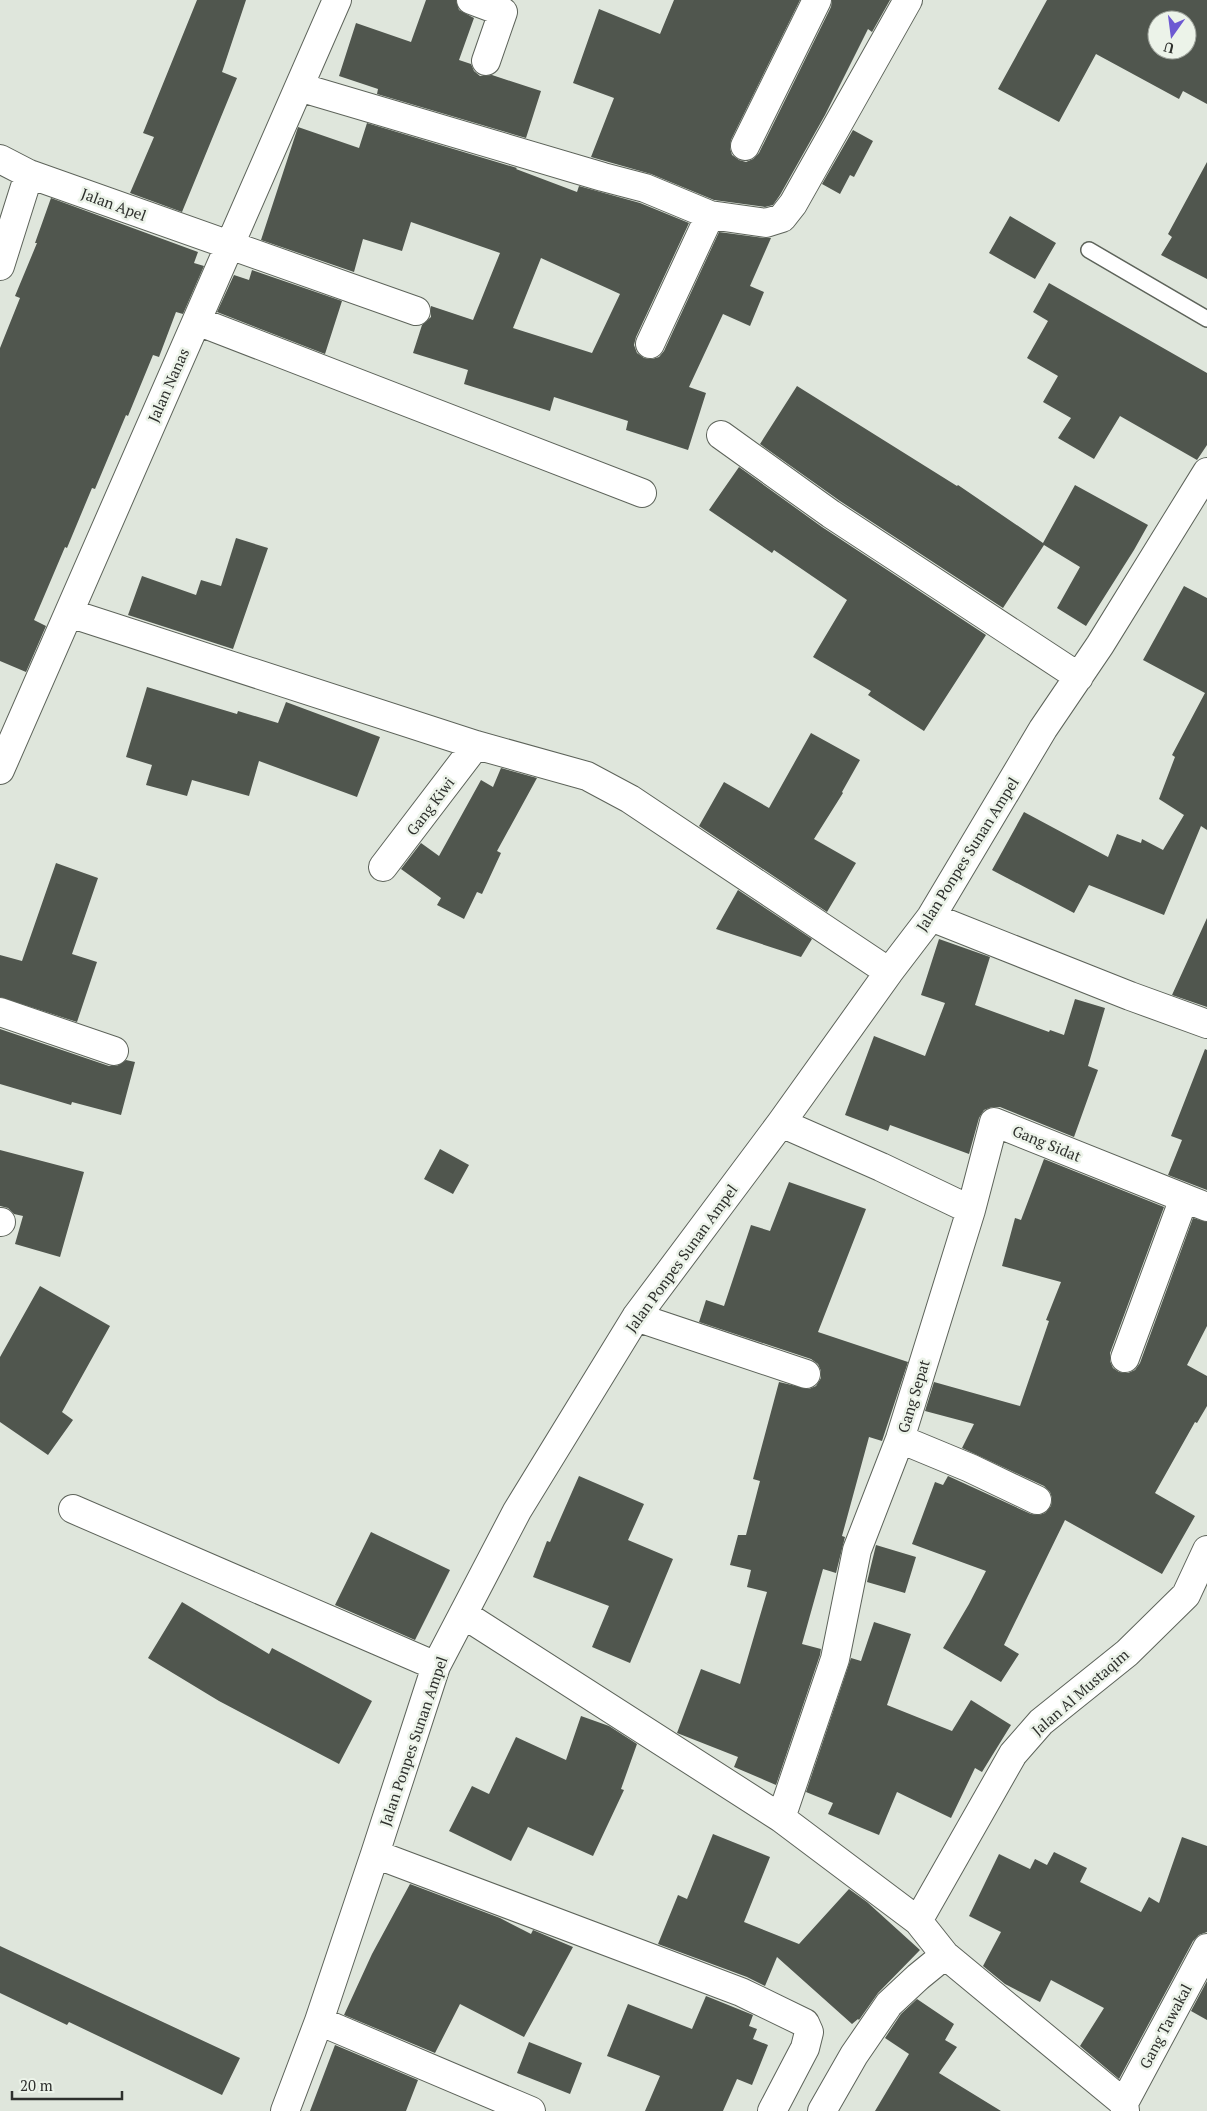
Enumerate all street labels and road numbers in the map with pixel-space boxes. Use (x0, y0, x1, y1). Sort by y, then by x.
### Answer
street label: Jalan Apel (79, 183, 149, 225)
street label: Jalan Nanas (143, 345, 193, 425)
street label: Gang Kiwi (402, 773, 458, 839)
street label: Jalan Ponpes Sunan Ampel (911, 773, 1023, 935)
street label: Gang Sidat (1010, 1120, 1085, 1166)
street label: Jalan Ponpes Sunan Ampel (620, 1180, 742, 1336)
street label: Gang Sepat (892, 1357, 934, 1435)
street label: Jalan Al Mustaqim (1027, 1644, 1133, 1740)
street label: Jalan Ponpes Sunan Ampel (375, 1653, 451, 1829)
street label: Gang Tawakal (1134, 1980, 1196, 2072)

